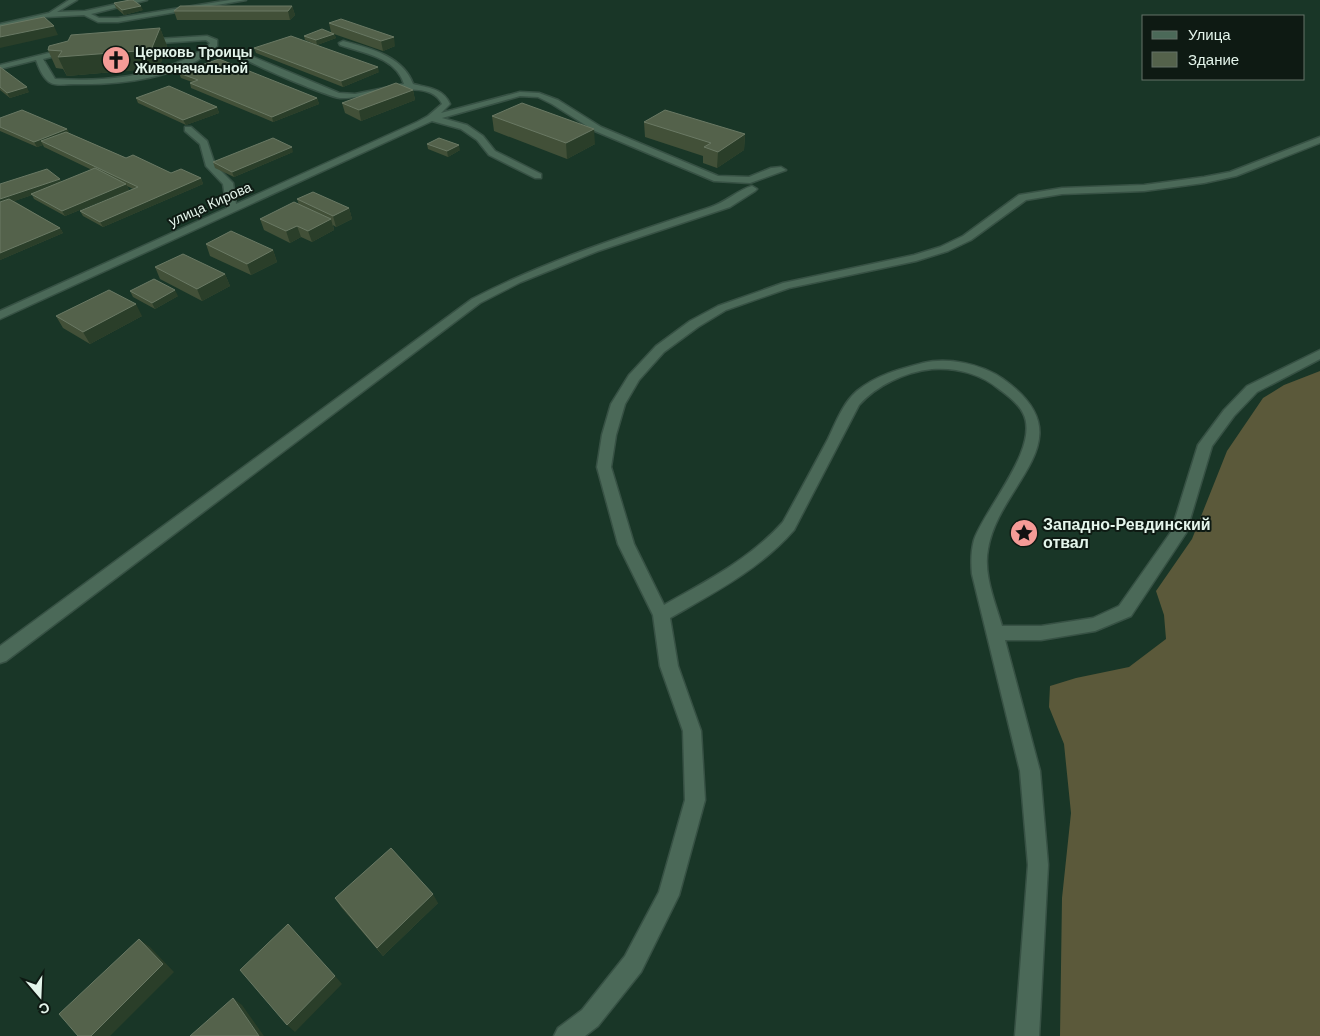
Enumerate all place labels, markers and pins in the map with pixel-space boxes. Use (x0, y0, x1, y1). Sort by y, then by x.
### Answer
place label: Церковь Троицы Живоначальной (134, 44, 253, 76)
church icon: Церковь Троицы Живоначальной (101, 45, 131, 75)
place label: Западно-Ревдинский отвал (1043, 516, 1211, 551)
place icon: Западно-Ревдинский отвал (1009, 518, 1039, 548)

